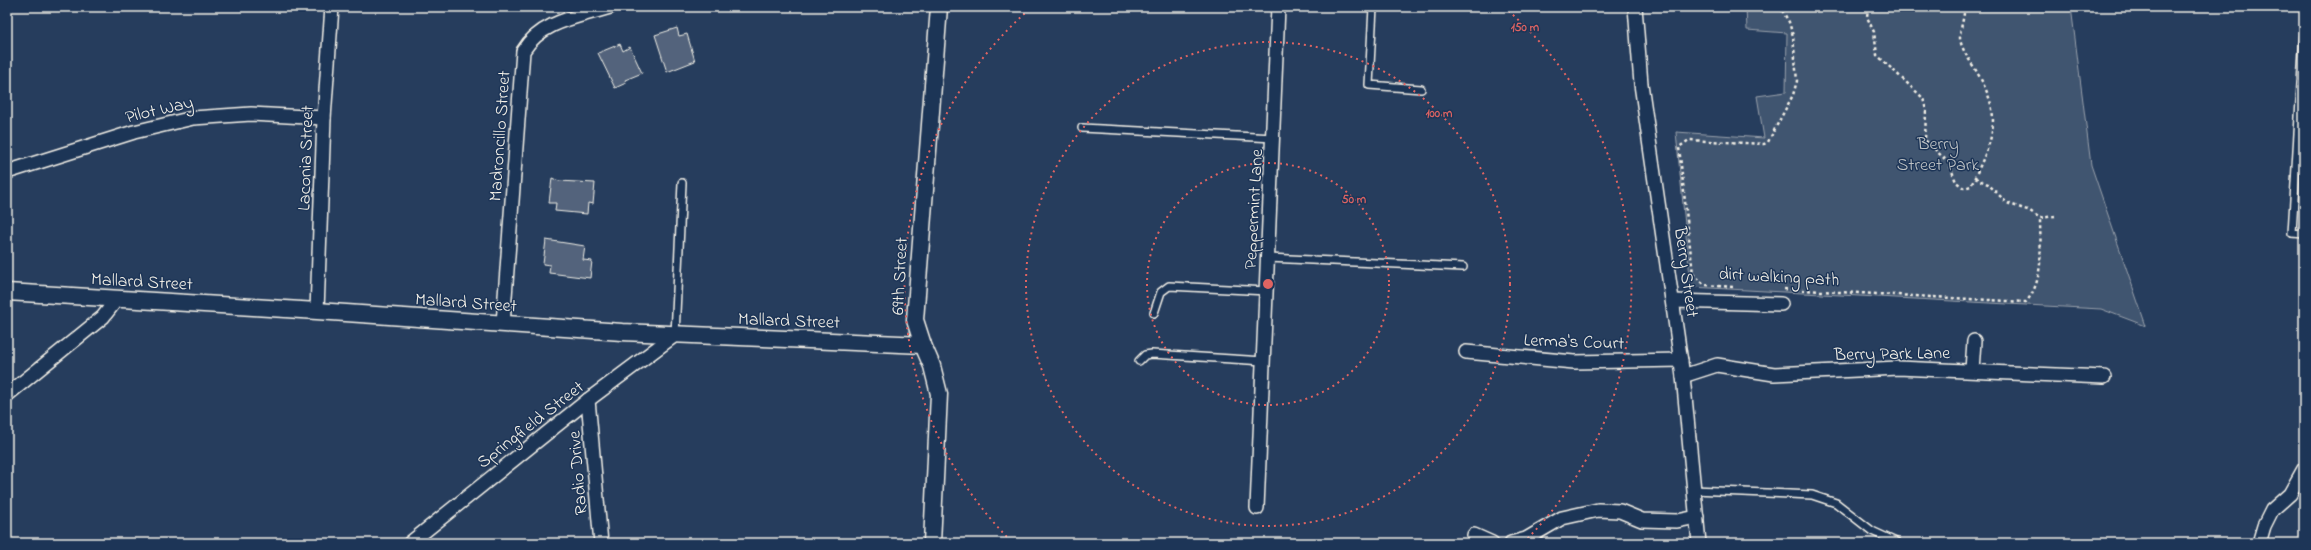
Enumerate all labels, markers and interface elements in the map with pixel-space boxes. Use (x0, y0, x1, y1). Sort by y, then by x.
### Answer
text: 150 m (1511, 19, 1540, 37)
street label: Madroncillo Street (483, 70, 519, 202)
street label: Pilot Way (123, 90, 196, 131)
street label: Laconia Street (292, 105, 322, 211)
text: 100 m (1426, 105, 1453, 123)
park label: Berry Street Park (1897, 132, 1979, 179)
street label: Peppermint Lane (1239, 147, 1271, 270)
text: 50 m (1342, 191, 1367, 209)
street label: Berry Street (1666, 224, 1704, 319)
street label: 69th Street (886, 237, 916, 316)
street label: dirt walking path (1718, 262, 1840, 295)
street label: Mallard Street (90, 267, 193, 299)
centre of rings (1261, 277, 1275, 291)
street label: Mallard Street (414, 287, 518, 321)
street label: Mallard Street (738, 307, 840, 337)
street label: Lerma's Court (1523, 328, 1625, 358)
street label: Berry Park Lane (1833, 341, 1951, 369)
street label: Springfield Street (472, 375, 591, 477)
street label: Radio Drive (562, 429, 596, 516)

